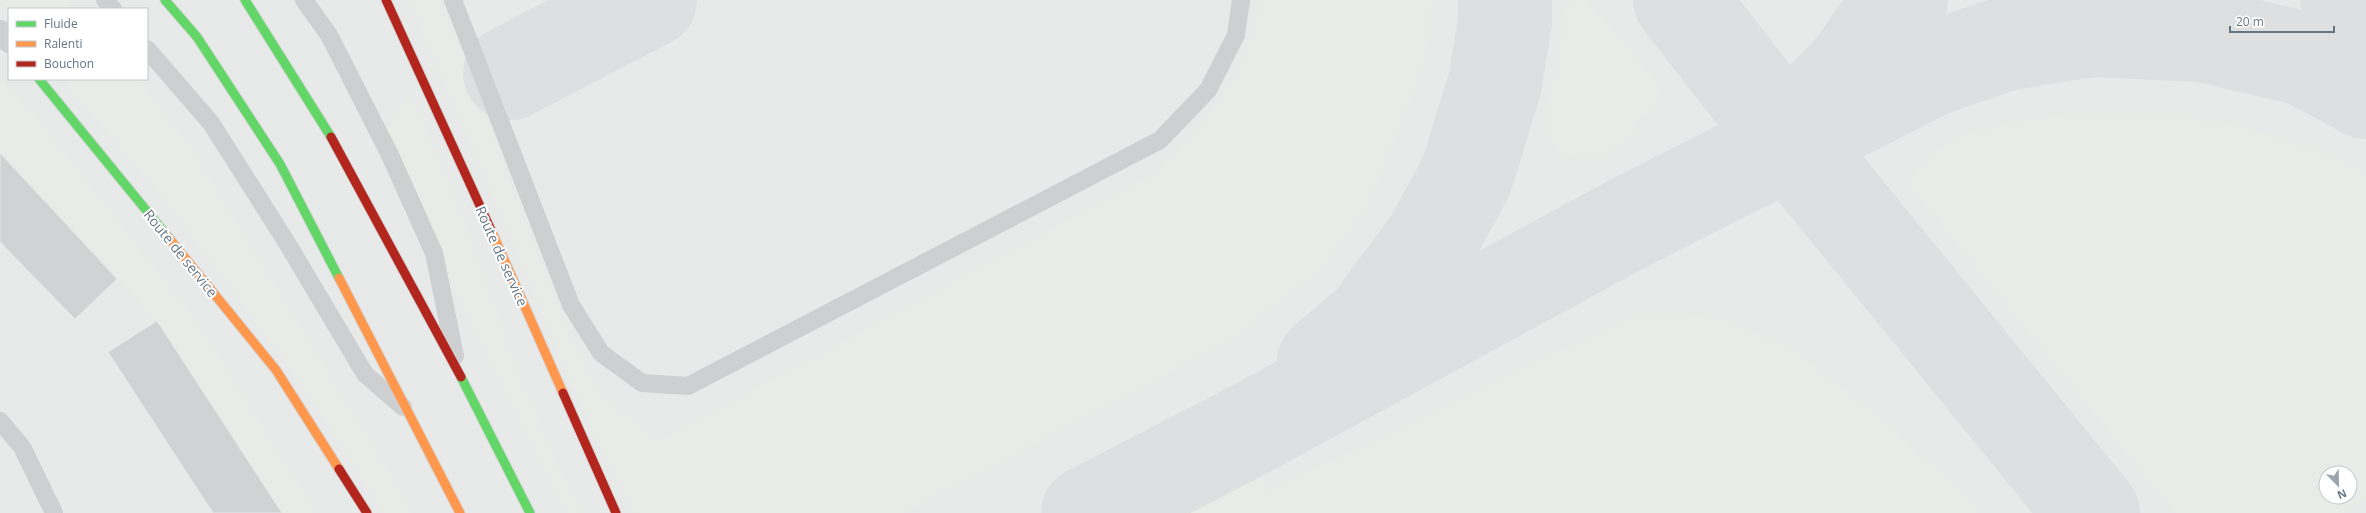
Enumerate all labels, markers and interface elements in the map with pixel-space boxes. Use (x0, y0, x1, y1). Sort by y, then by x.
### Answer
legend (8, 8, 148, 80)
scale bar (2230, 8, 2334, 34)
text: 20 m (2236, 13, 2264, 30)
text: Fluide (44, 15, 78, 32)
text: Ralenti (44, 35, 83, 52)
text: Bouchon (44, 55, 94, 72)
street label: Route de service (471, 203, 533, 309)
street label: Route de service (140, 205, 222, 301)
north arrow (2318, 465, 2358, 505)
text: N (2335, 486, 2349, 503)

